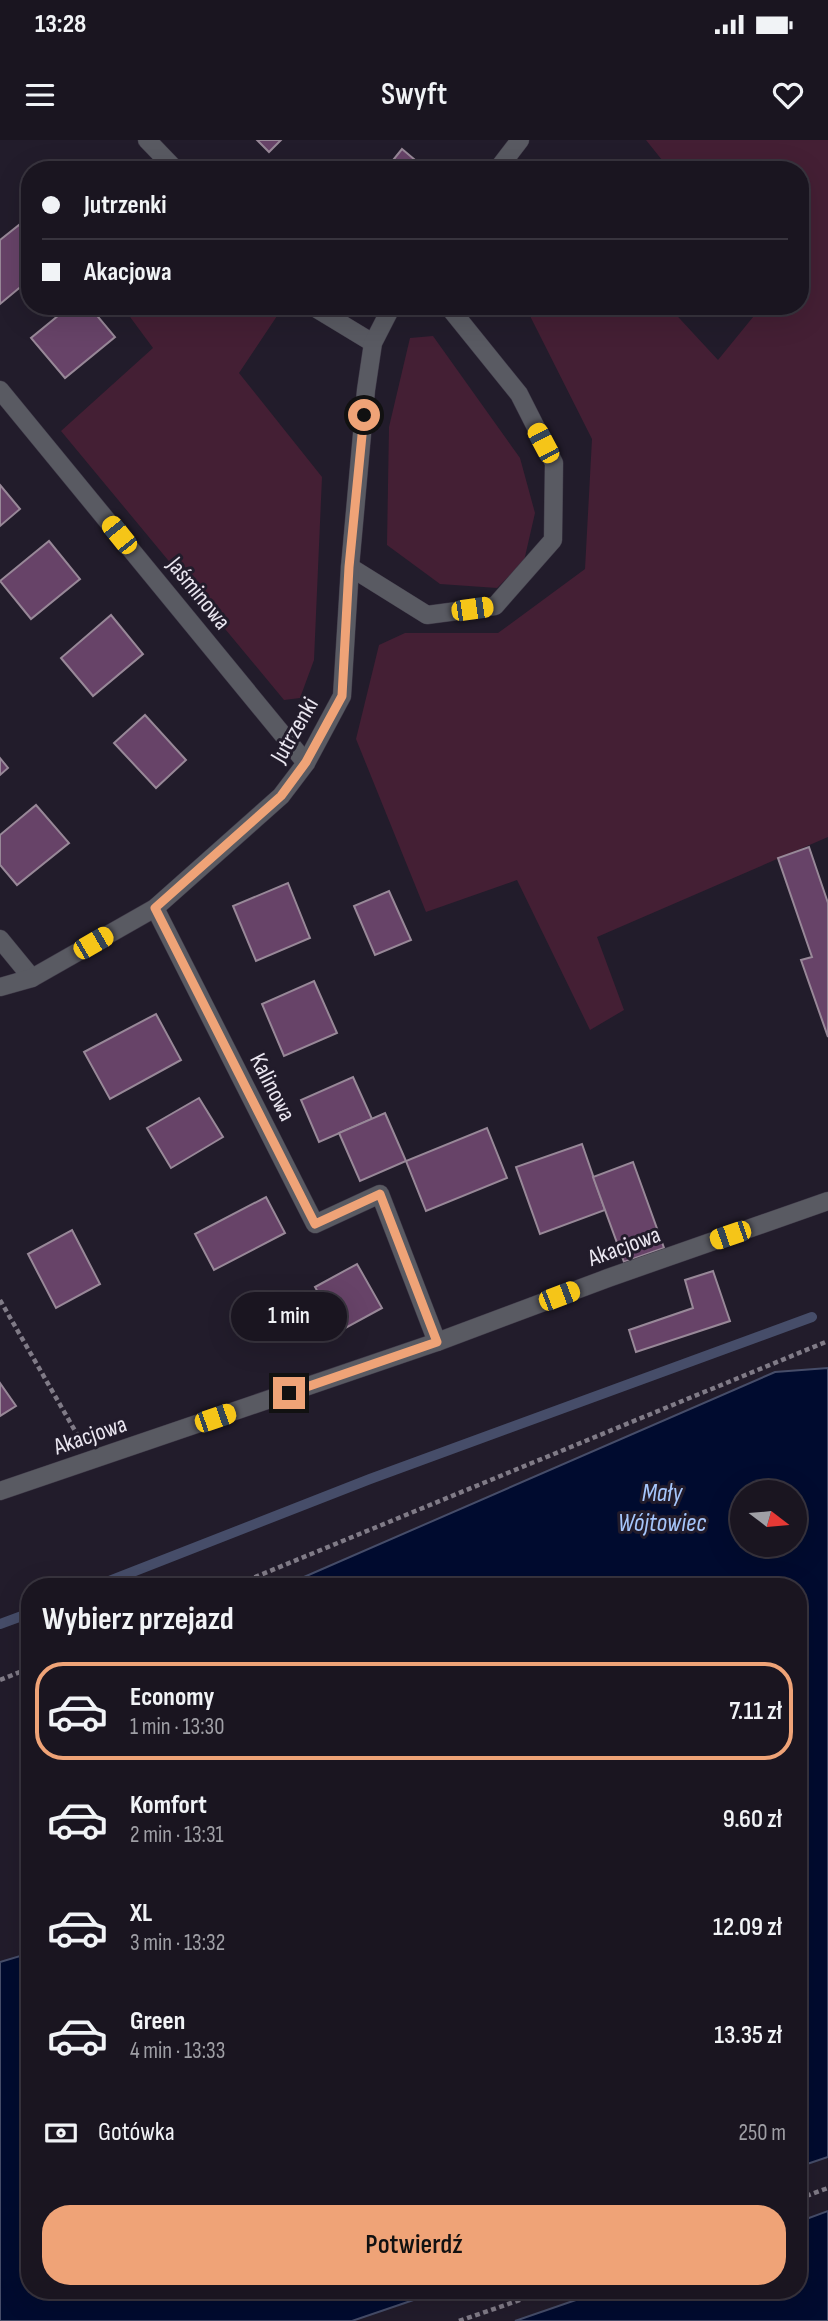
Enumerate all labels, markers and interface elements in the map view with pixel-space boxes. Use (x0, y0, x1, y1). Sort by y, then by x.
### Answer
text: 13:28 (35, 9, 86, 40)
text: Swyft (381, 75, 447, 114)
icon: menu (21, 76, 59, 114)
icon: heart (769, 76, 807, 114)
text: Jutrzenki (84, 190, 167, 221)
text: Akacjowa (84, 257, 172, 288)
route start (348, 399, 380, 431)
car (524, 420, 563, 466)
car (98, 512, 141, 558)
street label: Jaśminowa (160, 550, 237, 636)
car (450, 596, 495, 622)
street label: Jutrzenki (264, 692, 325, 769)
car (70, 923, 117, 963)
street label: Kalinowa (243, 1049, 302, 1126)
car (707, 1218, 754, 1252)
street label: Akacjowa (583, 1220, 664, 1273)
car (536, 1279, 583, 1313)
callout: 1 min (231, 1292, 347, 1340)
text: 1 min (268, 1302, 310, 1330)
route end (273, 1377, 305, 1409)
car (192, 1401, 239, 1435)
street label: Akacjowa (49, 1410, 130, 1462)
water label: Mały Wójtowiec (618, 1478, 707, 1539)
north arrow (730, 1480, 807, 1558)
map controls (730, 1480, 807, 1557)
text: Wybierz przejazd (42, 1600, 234, 1639)
icon: car (46, 1680, 109, 1743)
text: Economy (130, 1682, 214, 1713)
text: 7.11 zł (729, 1696, 782, 1727)
text: 1 min · 13:30 (130, 1713, 224, 1741)
icon: car (46, 1788, 109, 1851)
text: Komfort (130, 1790, 207, 1821)
text: 9.60 zł (723, 1804, 782, 1835)
text: 2 min · 13:31 (130, 1821, 224, 1849)
icon: car (46, 1896, 109, 1959)
text: XL (130, 1898, 152, 1929)
text: 12.09 zł (713, 1912, 782, 1943)
text: 3 min · 13:32 (130, 1929, 225, 1957)
icon: car (46, 2004, 109, 2067)
text: Green (130, 2006, 185, 2037)
text: 13.35 zł (714, 2020, 782, 2051)
text: 4 min · 13:33 (130, 2037, 225, 2065)
icon: cash (42, 2114, 80, 2152)
text: Gotówka (98, 2117, 175, 2148)
text: 250 m (739, 2119, 786, 2147)
button: Potwierdź (42, 2205, 786, 2285)

